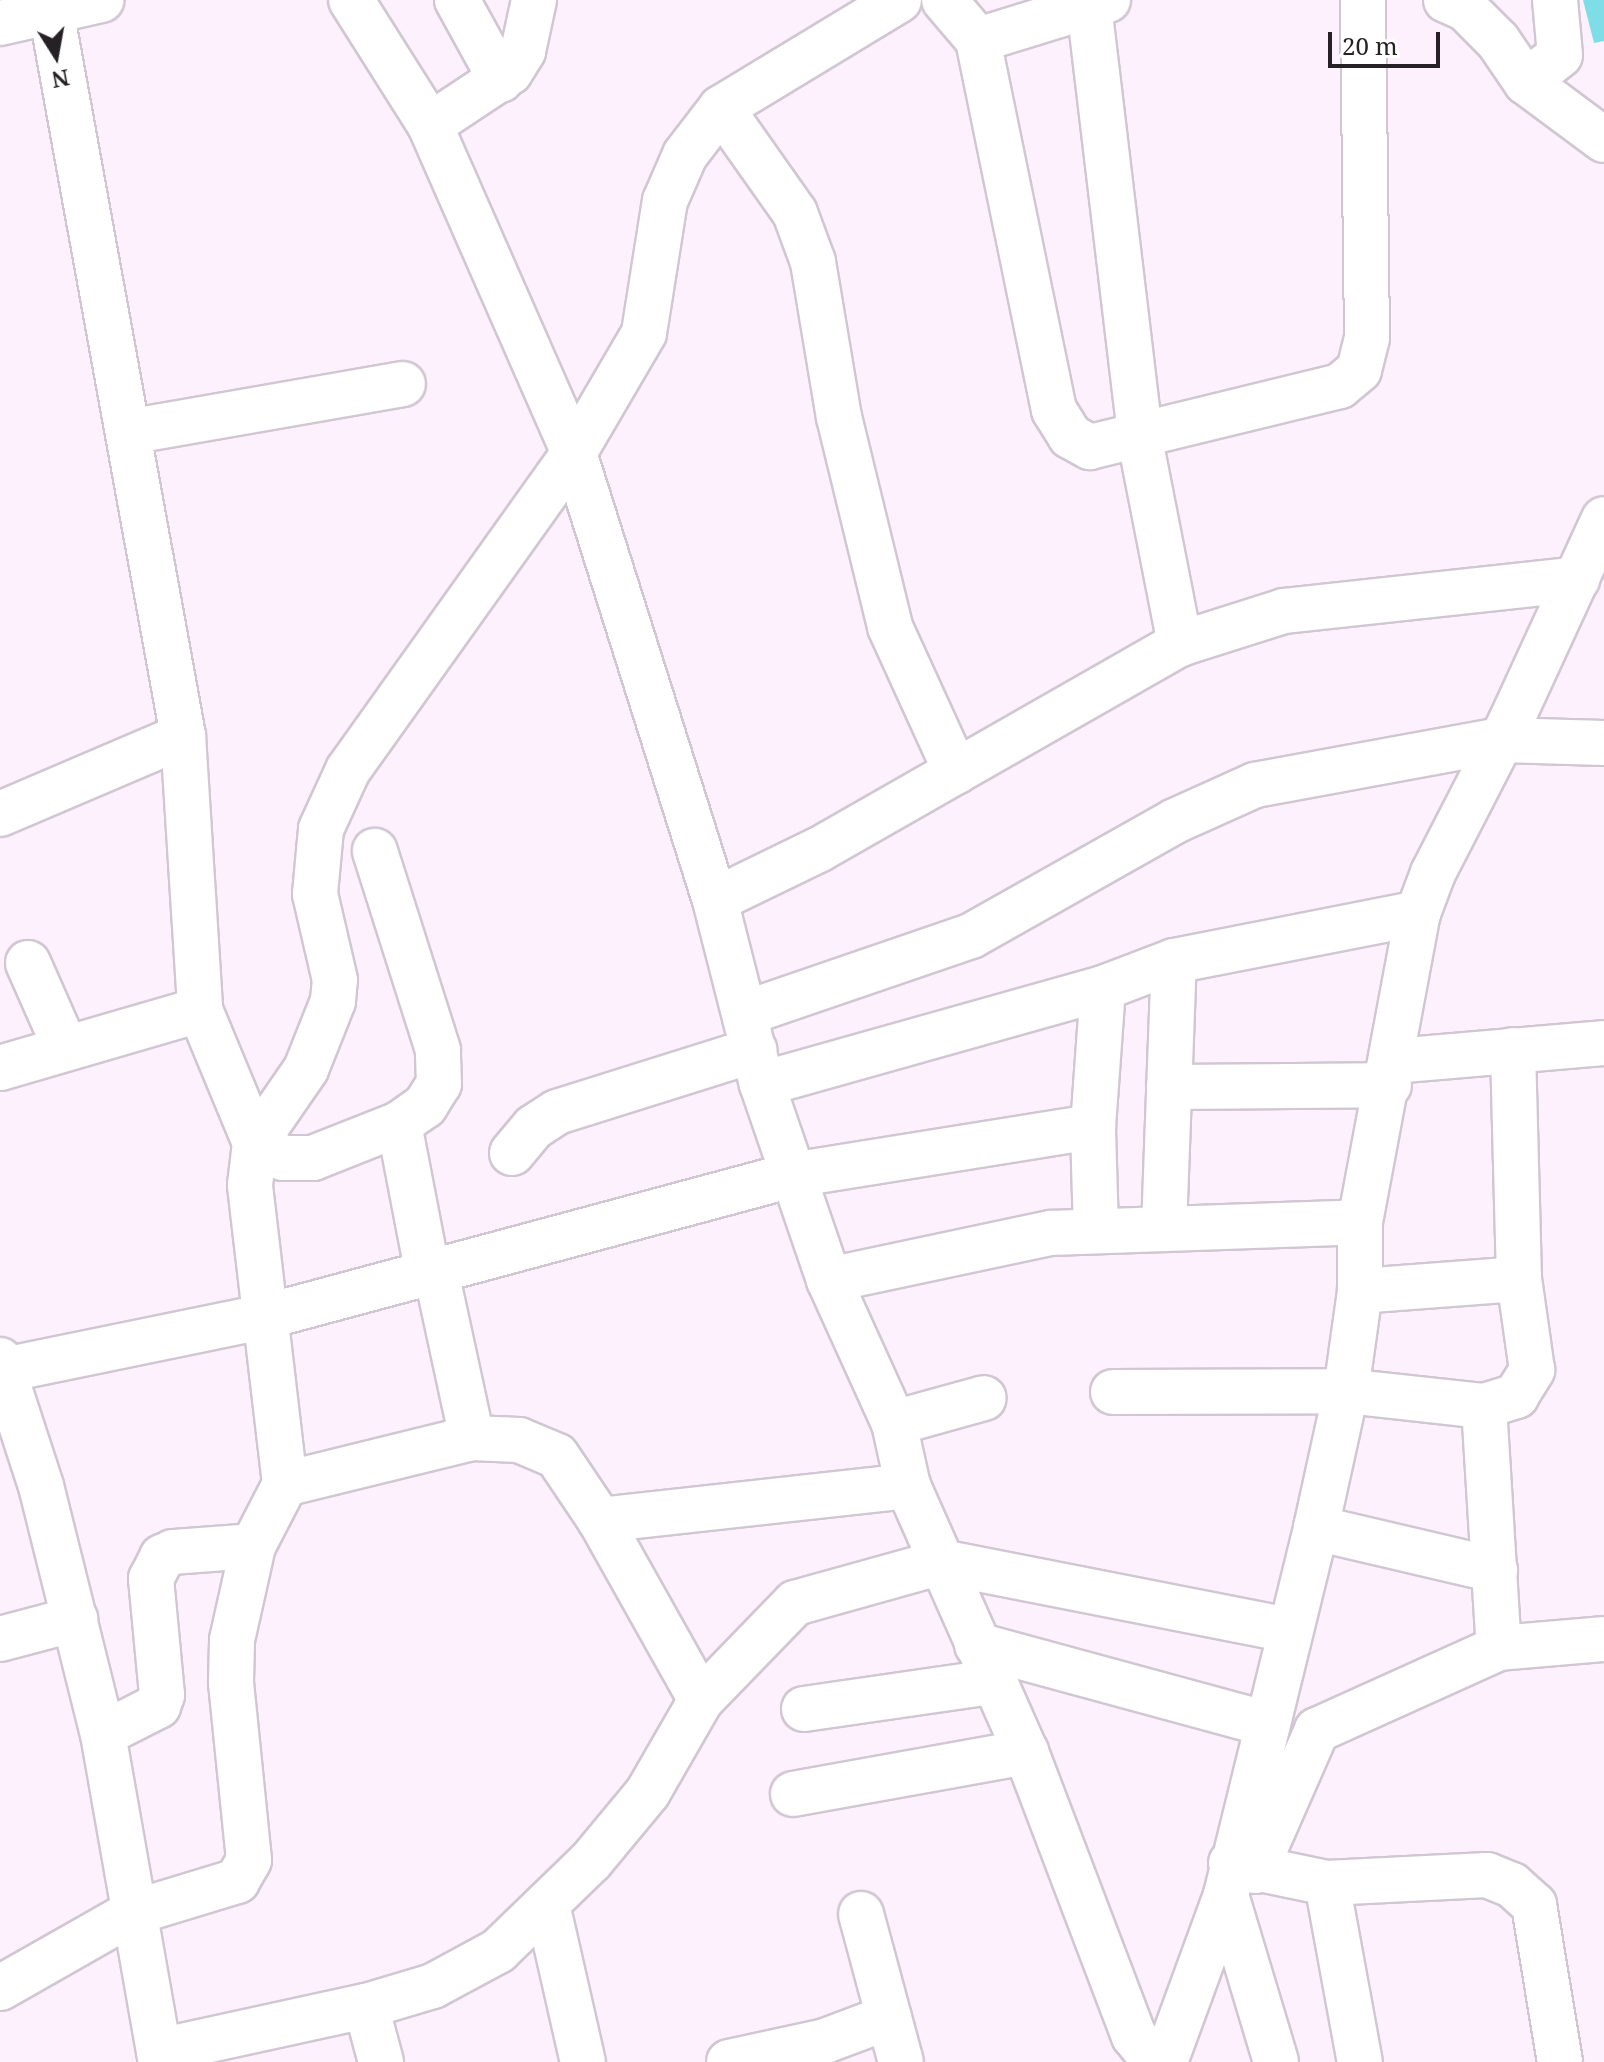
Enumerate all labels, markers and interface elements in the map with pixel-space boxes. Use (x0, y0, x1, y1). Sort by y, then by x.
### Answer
north arrow (16, 16, 96, 96)
scale bar (1332, 16, 1444, 66)
text: 20 m (1342, 29, 1398, 62)
text: N (49, 63, 72, 96)

